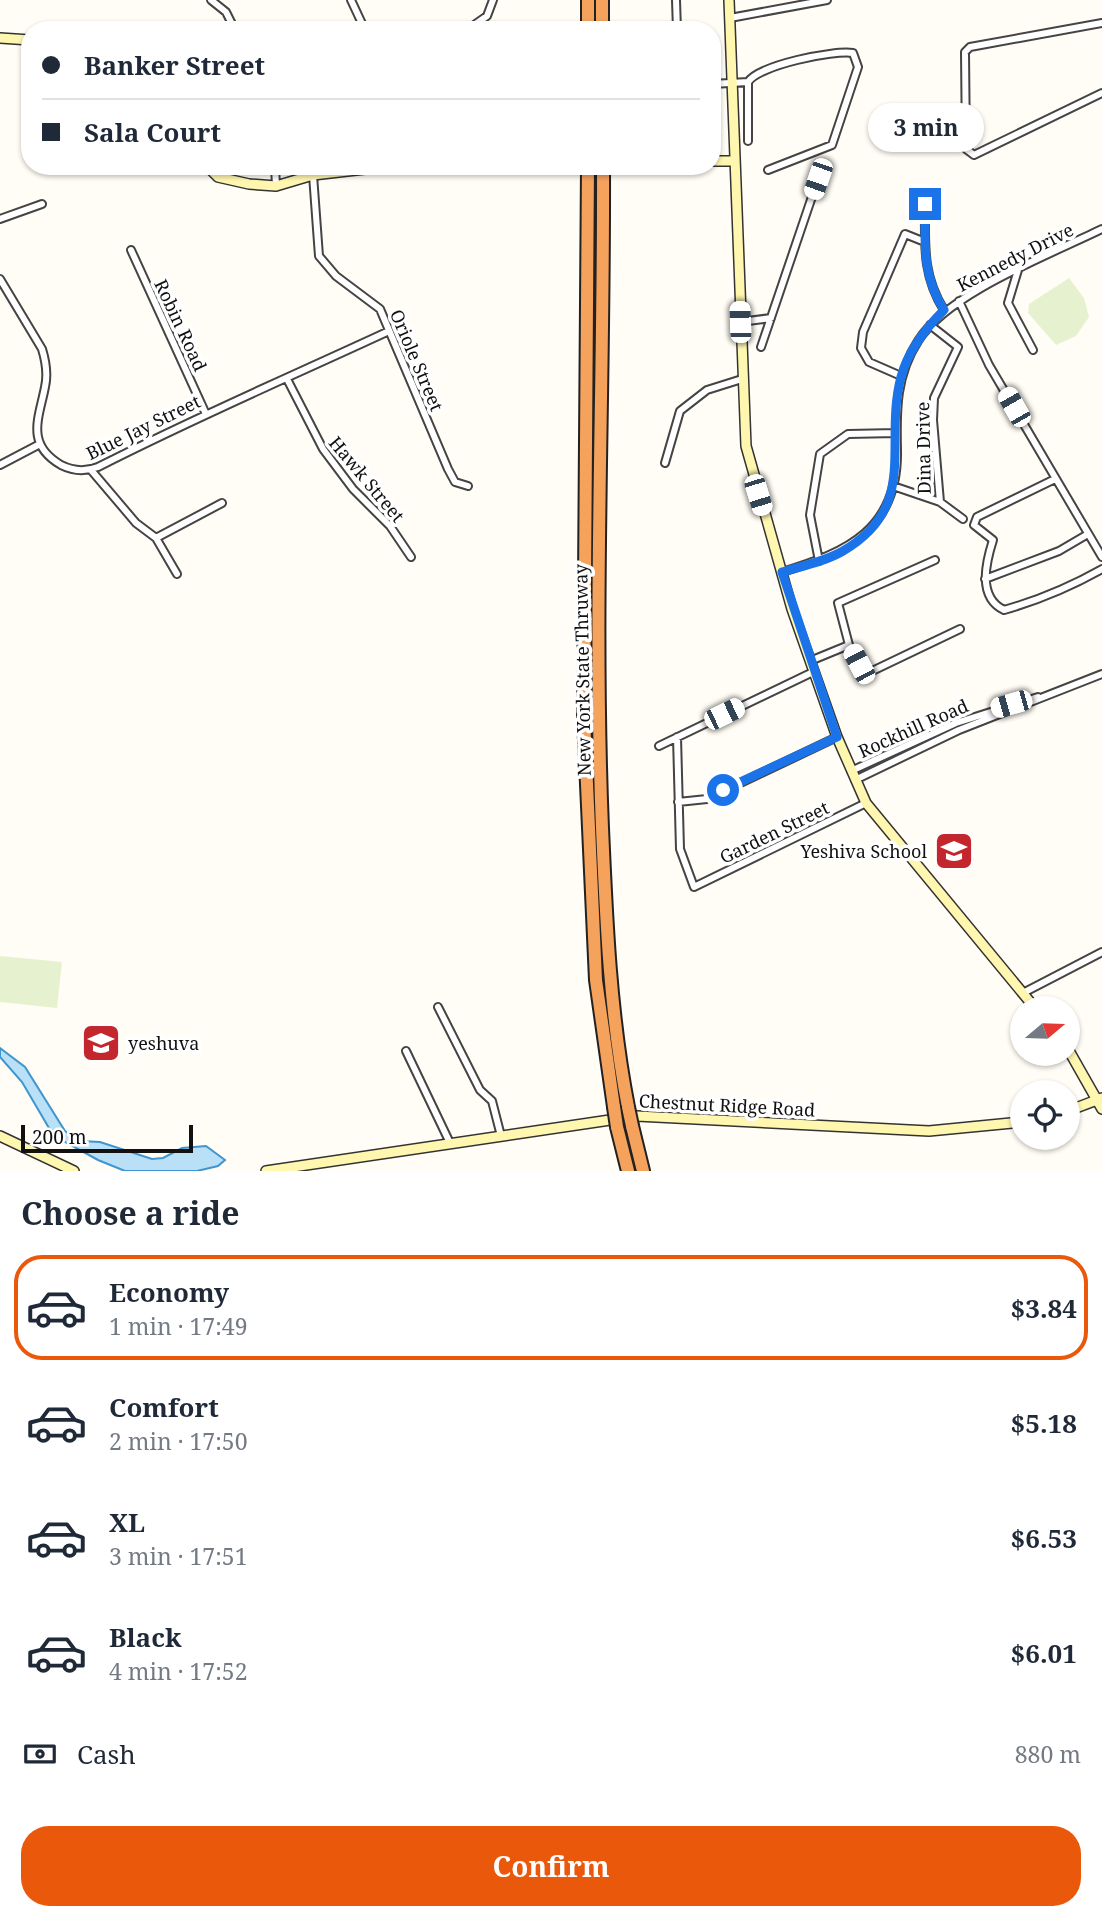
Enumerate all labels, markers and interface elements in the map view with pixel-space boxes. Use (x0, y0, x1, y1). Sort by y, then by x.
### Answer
text: Banker Street (84, 47, 265, 83)
callout: 3 min (867, 102, 983, 152)
text: 3 min (893, 111, 959, 143)
text: Sala Court (84, 114, 221, 150)
car (802, 156, 835, 202)
route end (909, 188, 941, 220)
street label: Kennedy Drive (953, 217, 1077, 297)
street label: Robin Road (149, 275, 213, 375)
car (729, 301, 752, 343)
street label: Oriole Street (385, 306, 449, 414)
car (995, 384, 1034, 430)
street label: Blue Jay Street (82, 389, 204, 465)
street label: Dina Drive (910, 401, 936, 495)
street label: Hawk Street (324, 431, 410, 527)
car (742, 472, 775, 518)
street label: New York State Thruway (568, 563, 596, 776)
car (840, 641, 879, 687)
car (988, 688, 1035, 720)
street label: Rockhill Road (854, 693, 972, 763)
car (701, 695, 748, 733)
route start (707, 774, 739, 806)
street label: Garden Street (715, 795, 833, 869)
school or university icon: Yeshiva School (933, 830, 975, 872)
place label: Yeshiva School (799, 839, 927, 863)
north arrow (1010, 996, 1080, 1066)
map controls (1010, 996, 1080, 1150)
school or university icon: yeshuva (80, 1022, 122, 1064)
place label: yeshuva (128, 1031, 199, 1055)
button: locate (1010, 1080, 1080, 1150)
street label: Chestnut Ridge Road (638, 1088, 816, 1122)
scale bar (21, 1122, 192, 1154)
text: 200 m (32, 1124, 87, 1150)
text: Choose a ride (21, 1191, 240, 1234)
text: Economy (109, 1274, 229, 1310)
icon: car (25, 1276, 88, 1339)
text: $3.84 (1011, 1290, 1077, 1326)
text: 1 min · 17:49 (109, 1310, 247, 1342)
text: Comfort (109, 1389, 219, 1425)
icon: car (25, 1391, 88, 1454)
text: $5.18 (1011, 1405, 1077, 1441)
text: 2 min · 17:50 (109, 1425, 247, 1457)
text: XL (109, 1504, 145, 1540)
icon: car (25, 1506, 88, 1569)
text: $6.53 (1011, 1520, 1077, 1556)
text: 3 min · 17:51 (109, 1540, 247, 1572)
text: Black (109, 1619, 182, 1655)
icon: car (25, 1621, 88, 1684)
text: $6.01 (1011, 1635, 1077, 1671)
text: 4 min · 17:52 (109, 1655, 247, 1687)
icon: cash (21, 1735, 59, 1773)
text: Cash (77, 1736, 136, 1772)
text: 880 m (1015, 1738, 1081, 1770)
button: Confirm (21, 1826, 1081, 1906)

